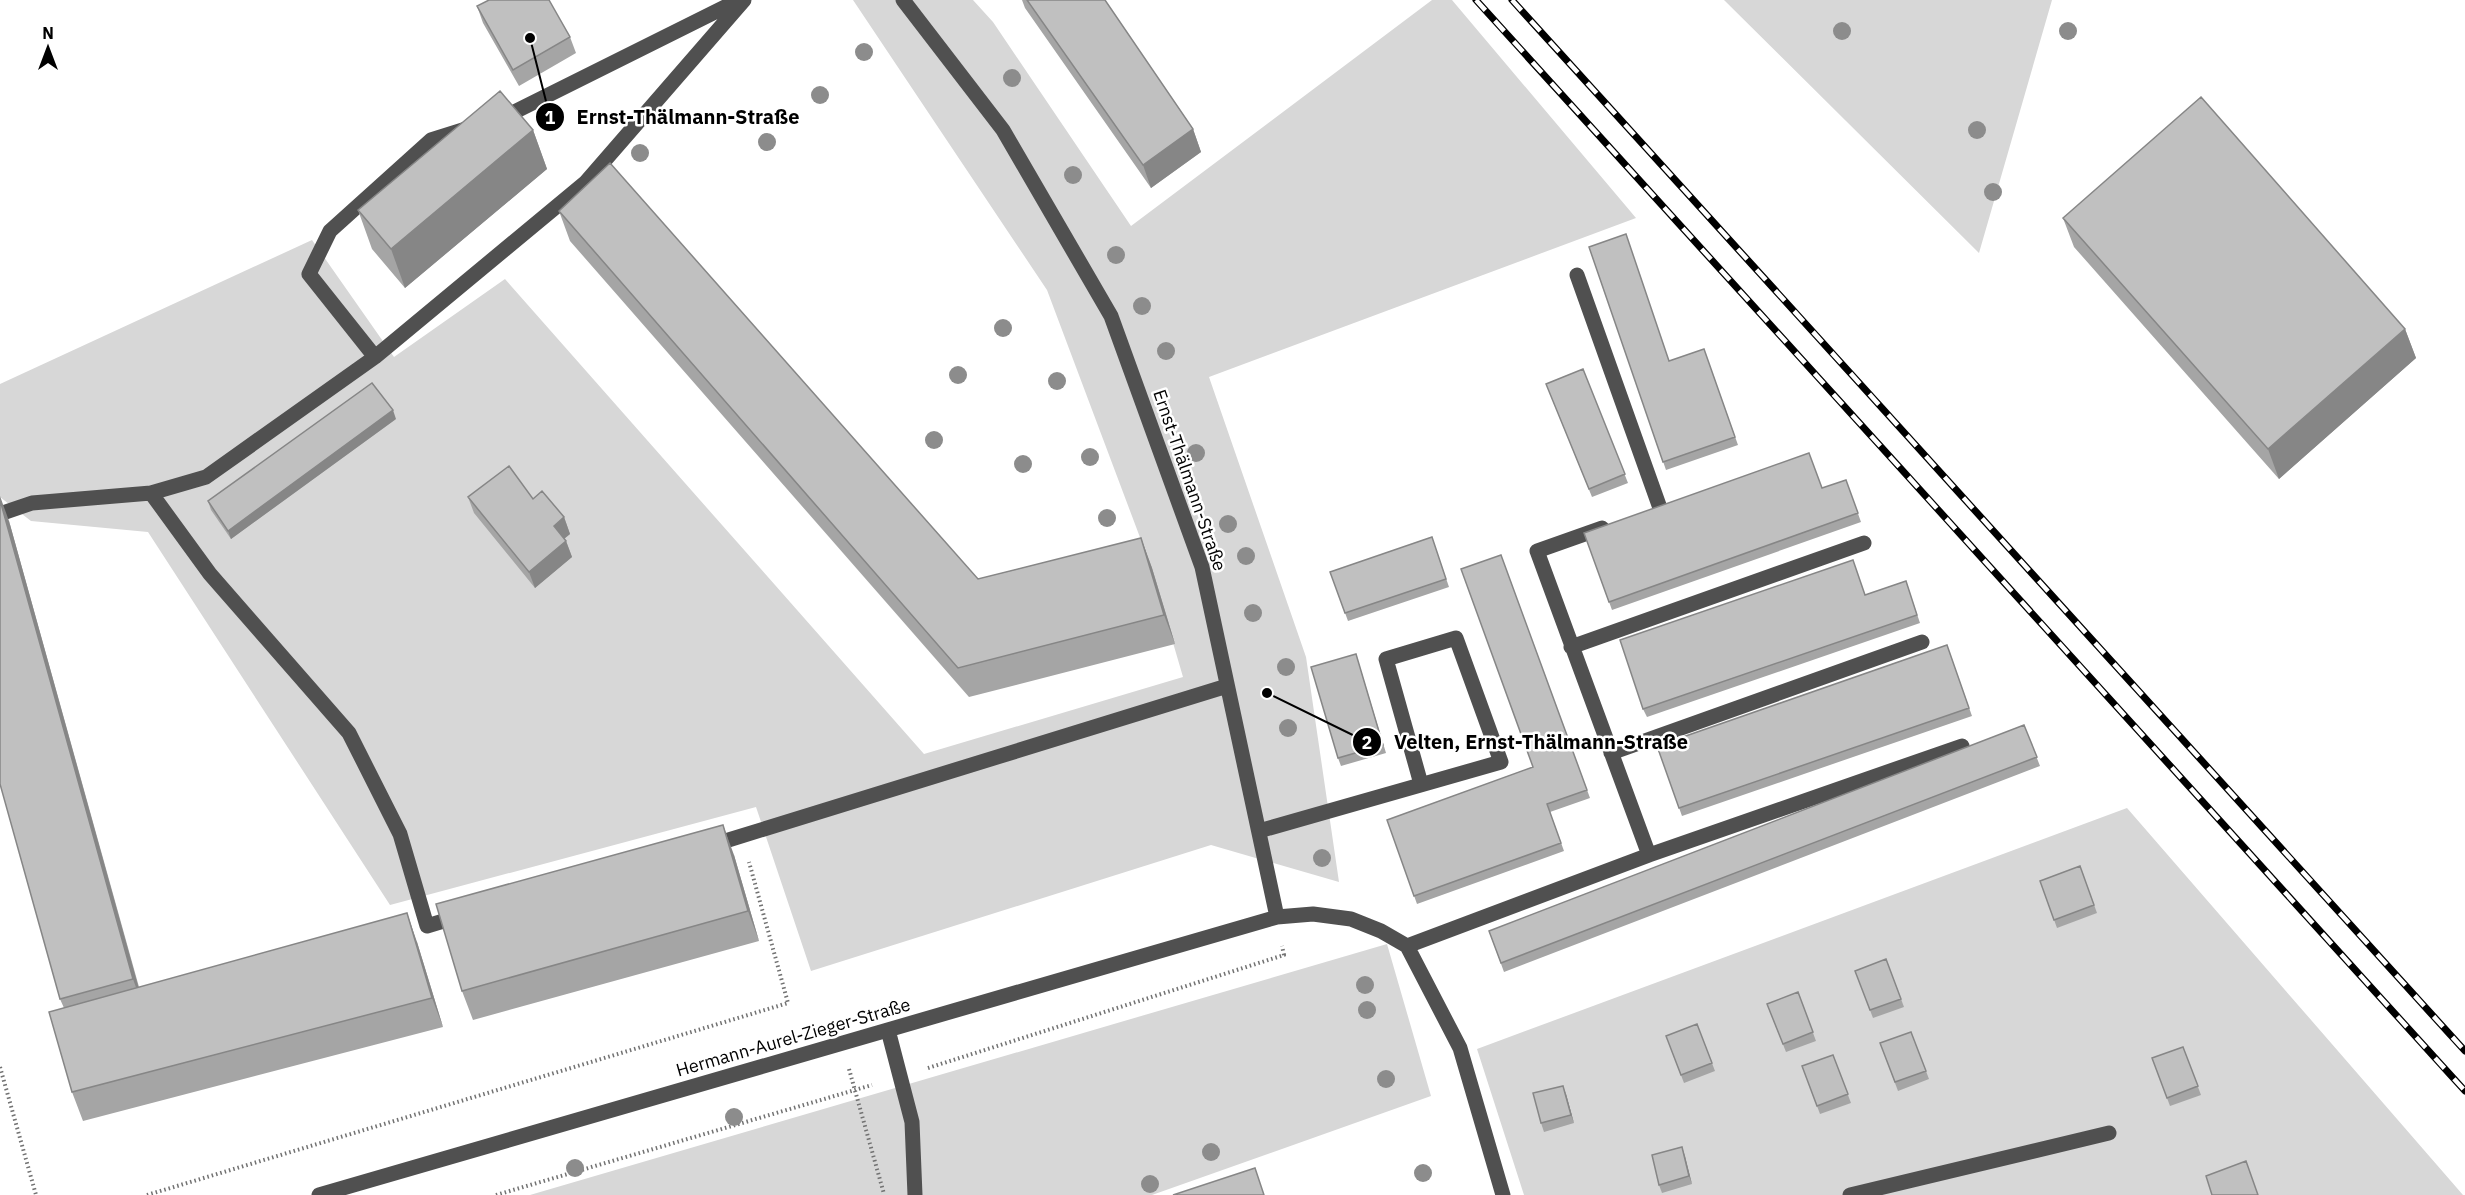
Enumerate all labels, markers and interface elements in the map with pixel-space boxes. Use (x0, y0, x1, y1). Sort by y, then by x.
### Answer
north arrow (18, 18, 78, 78)
text: N (42, 23, 54, 43)
callout: Ernst-Thälmann-Straße (535, 98, 811, 136)
text: Ernst-Thälmann-Straße (577, 103, 799, 130)
text: 1 (545, 106, 556, 129)
street label: Ernst-Thälmann-Straße (1148, 386, 1232, 574)
callout: Velten, Ernst-Thälmann-Straße (1352, 723, 1700, 761)
text: Velten, Ernst-Thälmann-Straße (1394, 728, 1688, 755)
text: 2 (1362, 731, 1372, 754)
street label: Hermann-Aurel-Zieger-Straße (673, 992, 913, 1081)

